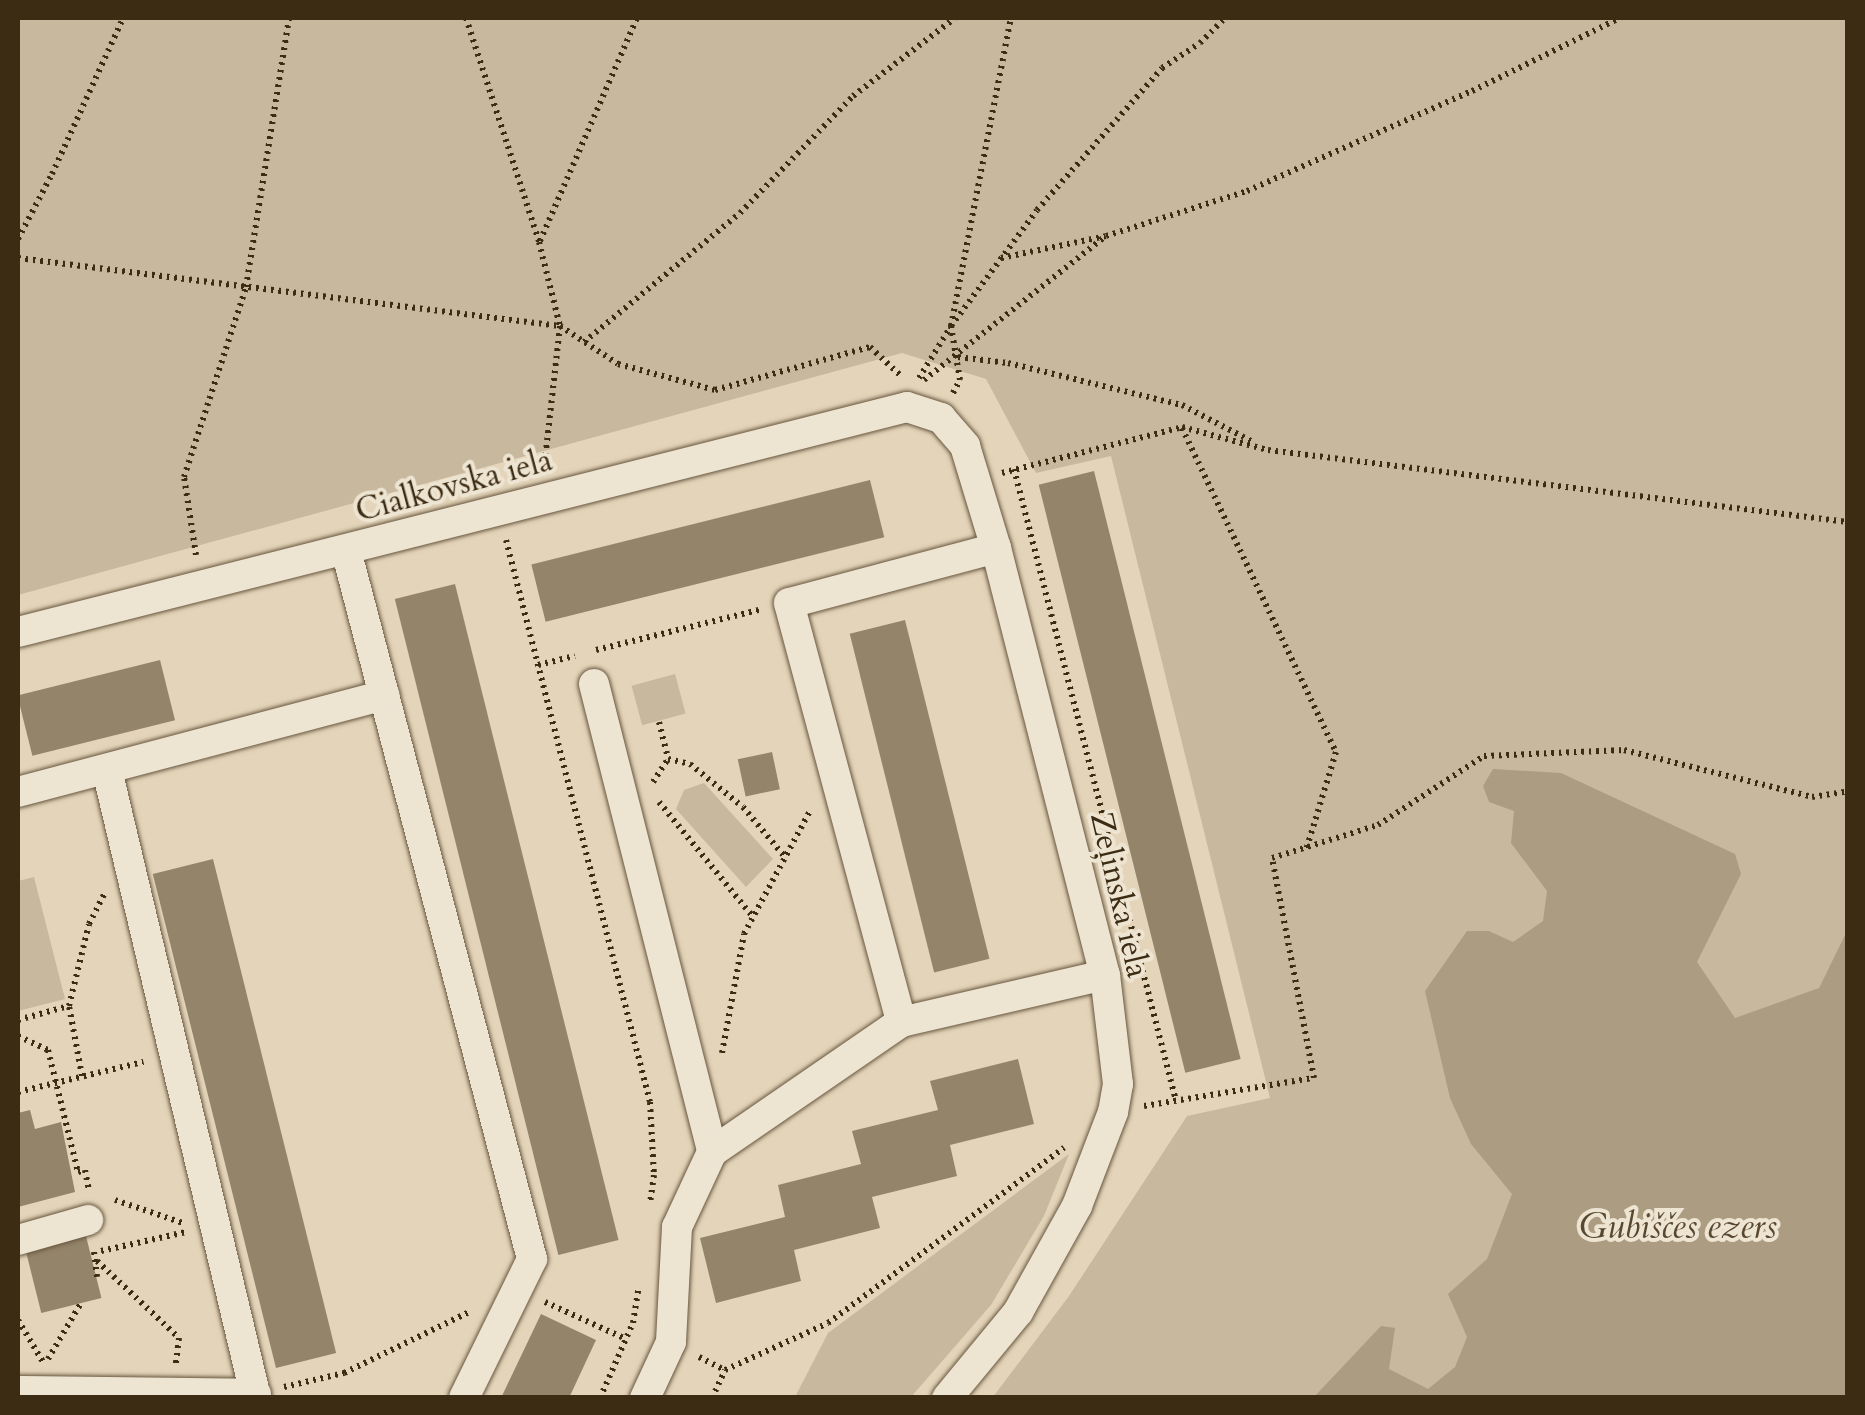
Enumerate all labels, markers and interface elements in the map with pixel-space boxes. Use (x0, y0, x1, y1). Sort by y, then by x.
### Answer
street label: Cialkovska iela (352, 441, 556, 531)
street label: Zeļinska iela (1081, 809, 1157, 981)
water label: Gubiščes ezers (1579, 1206, 1777, 1248)

